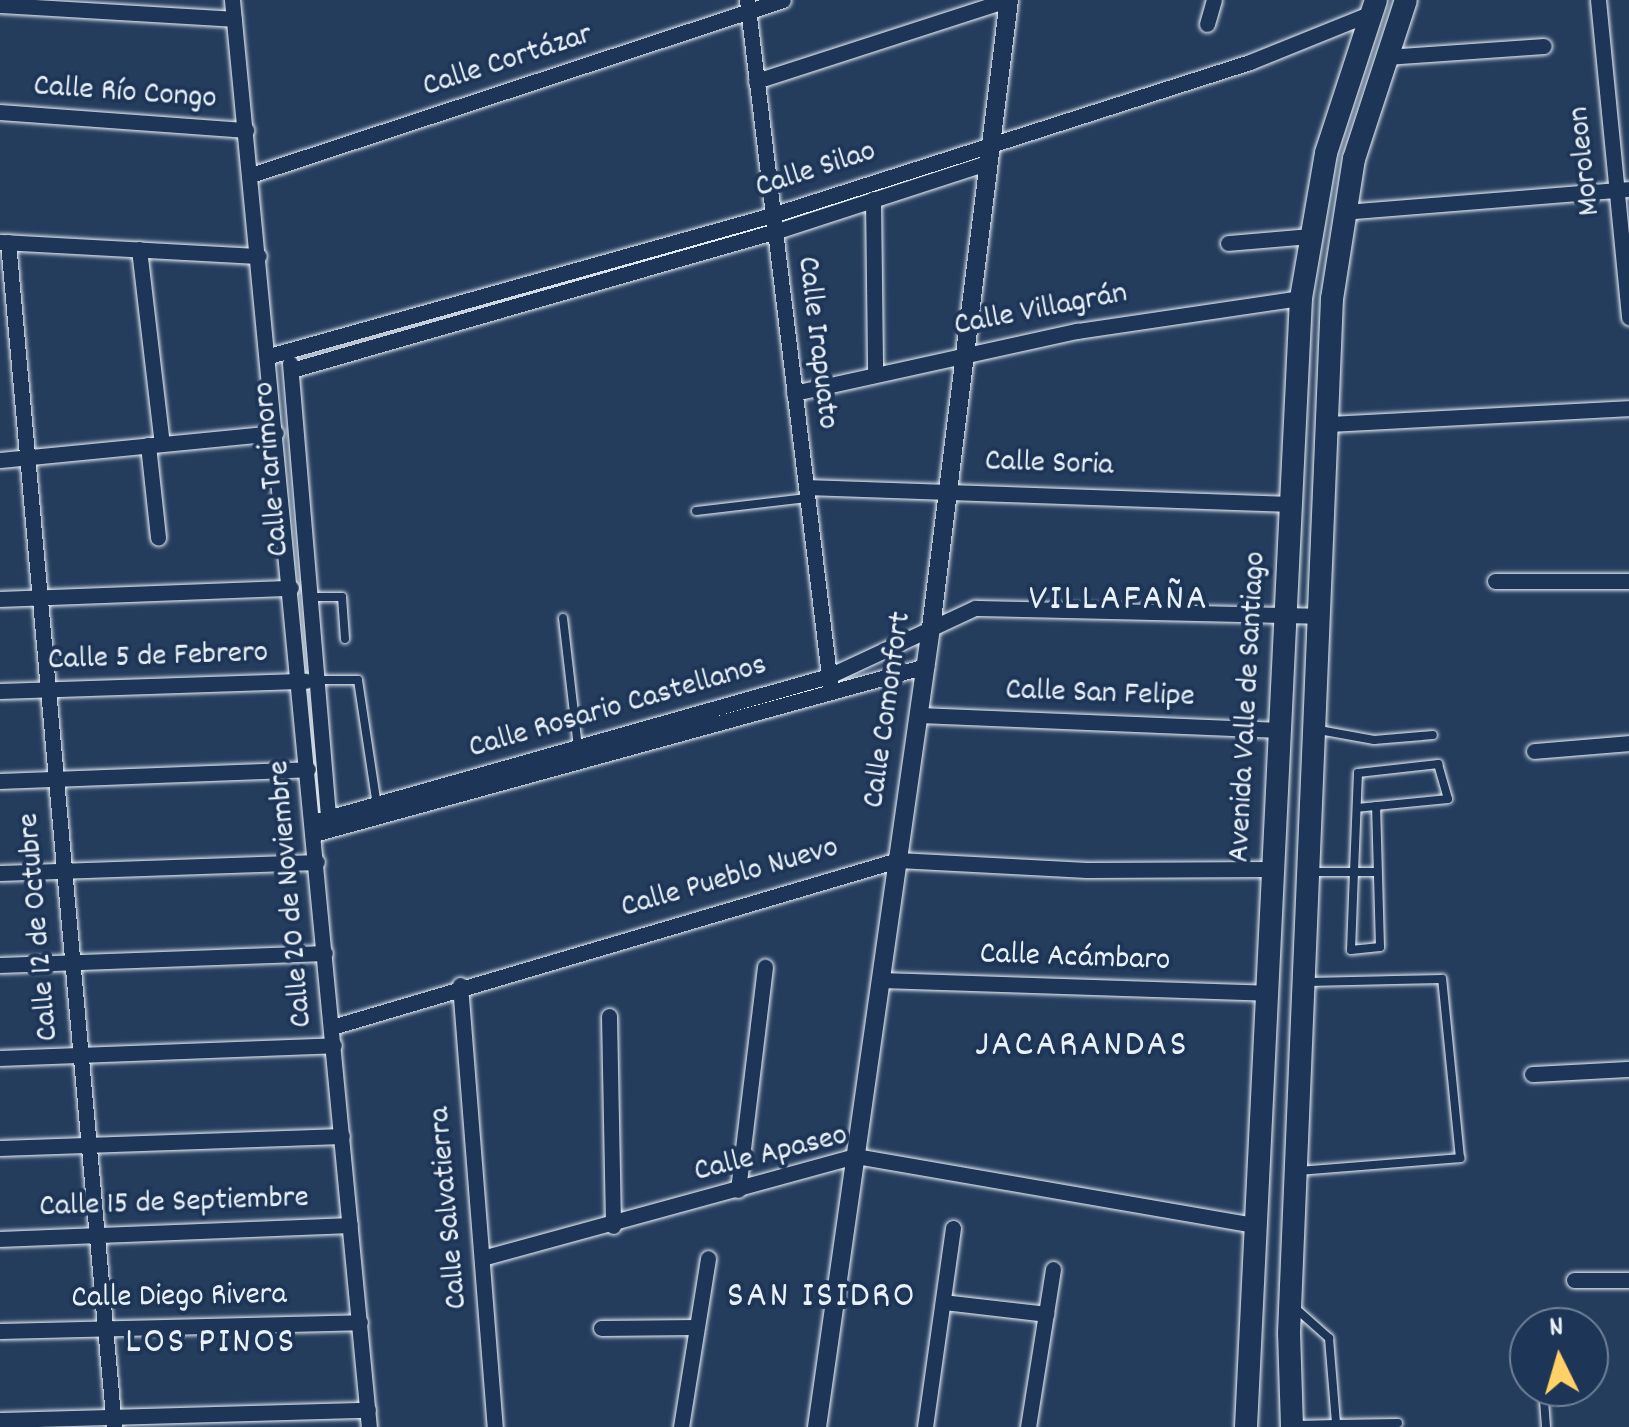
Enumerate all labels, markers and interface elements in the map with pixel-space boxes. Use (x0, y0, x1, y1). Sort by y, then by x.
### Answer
street label: Calle Cortázar (418, 17, 598, 107)
street label: Calle Río Congo (32, 68, 218, 120)
street label: Moroleon (1561, 104, 1611, 218)
street label: Calle Silao (751, 134, 881, 208)
street label: Calle Irapuato (786, 254, 846, 432)
street label: Calle Villagrán (951, 275, 1131, 347)
street label: Calle Tarimoro (246, 380, 300, 558)
street label: Calle Soria (984, 444, 1114, 486)
street label: Avenida Valle de Santiago (1222, 551, 1276, 863)
district label: VILLAFAÑA (1029, 578, 1209, 624)
street label: Calle Comonfort (856, 609, 922, 811)
street label: Calle 5 de Febrero (47, 635, 269, 681)
street label: Calle Rosario Castellanos (465, 647, 771, 769)
street label: Calle San Felipe (1005, 673, 1195, 717)
street label: Calle 20 de Noviembre (261, 759, 323, 1029)
street label: Calle 12 de Octubre (11, 811, 69, 1043)
street label: Calle Pueblo Nuevo (617, 830, 843, 928)
street label: Calle Acámbaro (979, 936, 1171, 982)
district label: JACARANDAS (975, 1024, 1189, 1070)
street label: Calle Salvatierra (422, 1105, 478, 1311)
street label: Calle Apaseo (690, 1117, 852, 1193)
street label: Calle 15 de Septiembre (39, 1180, 309, 1228)
district label: SAN ISIDRO (727, 1275, 917, 1321)
street label: Calle Diego Rivera (71, 1277, 287, 1319)
north arrow (1509, 1307, 1609, 1407)
text: N (1548, 1309, 1565, 1350)
district label: LOS PINOS (125, 1321, 297, 1367)

